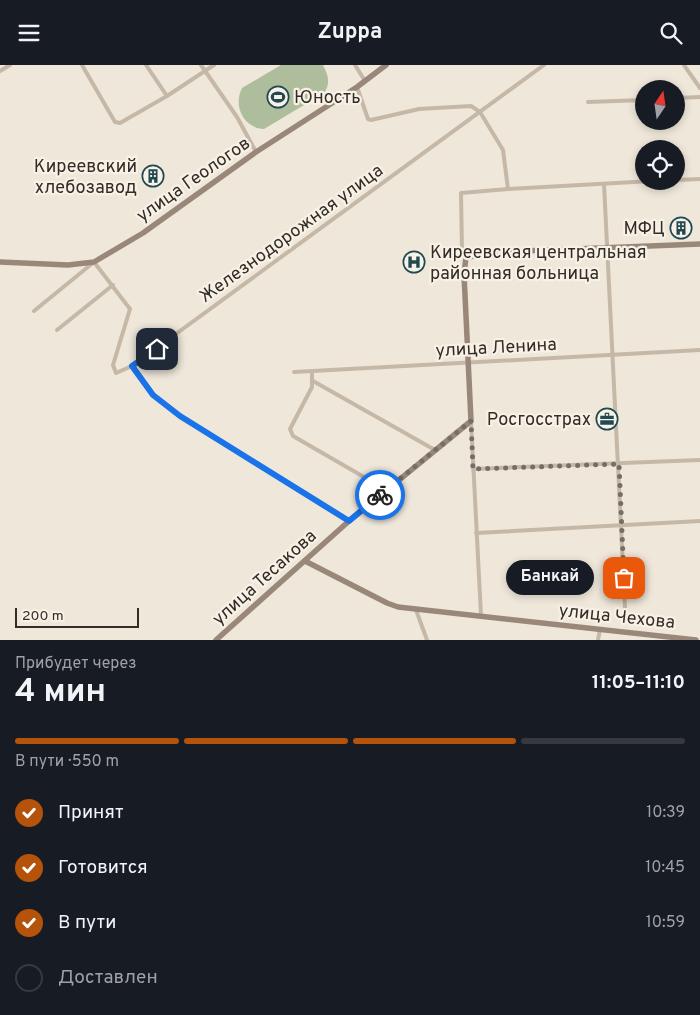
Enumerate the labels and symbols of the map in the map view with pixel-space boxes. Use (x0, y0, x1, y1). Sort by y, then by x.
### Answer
north arrow (635, 80, 685, 130)
sports icon: Юность (266, 85, 290, 109)
place label: Юность (294, 87, 361, 110)
street label: улица Геологов (132, 132, 255, 228)
place label: Киреевский хлебозавод (34, 156, 137, 200)
street label: Железнодорожная улица (195, 160, 388, 309)
building icon: Киреевский хлебозавод (141, 164, 165, 188)
building icon: МФЦ (669, 216, 693, 240)
place label: МФЦ (623, 218, 665, 241)
place label: Киреевская центральная районная больница (430, 242, 647, 286)
hospital icon: Киреевская центральная районная больница (402, 250, 426, 274)
pin (136, 328, 178, 370)
street label: улица Ленина (435, 334, 557, 363)
office icon: Росгосстрах (595, 407, 619, 431)
place label: Росгосстрах (487, 409, 591, 432)
courier (355, 470, 405, 520)
street label: улица Тесакова (208, 525, 322, 631)
pin (603, 557, 645, 599)
callout: Банкай (506, 561, 594, 595)
street label: улица Чехова (558, 600, 676, 635)
scale bar (15, 605, 139, 628)

